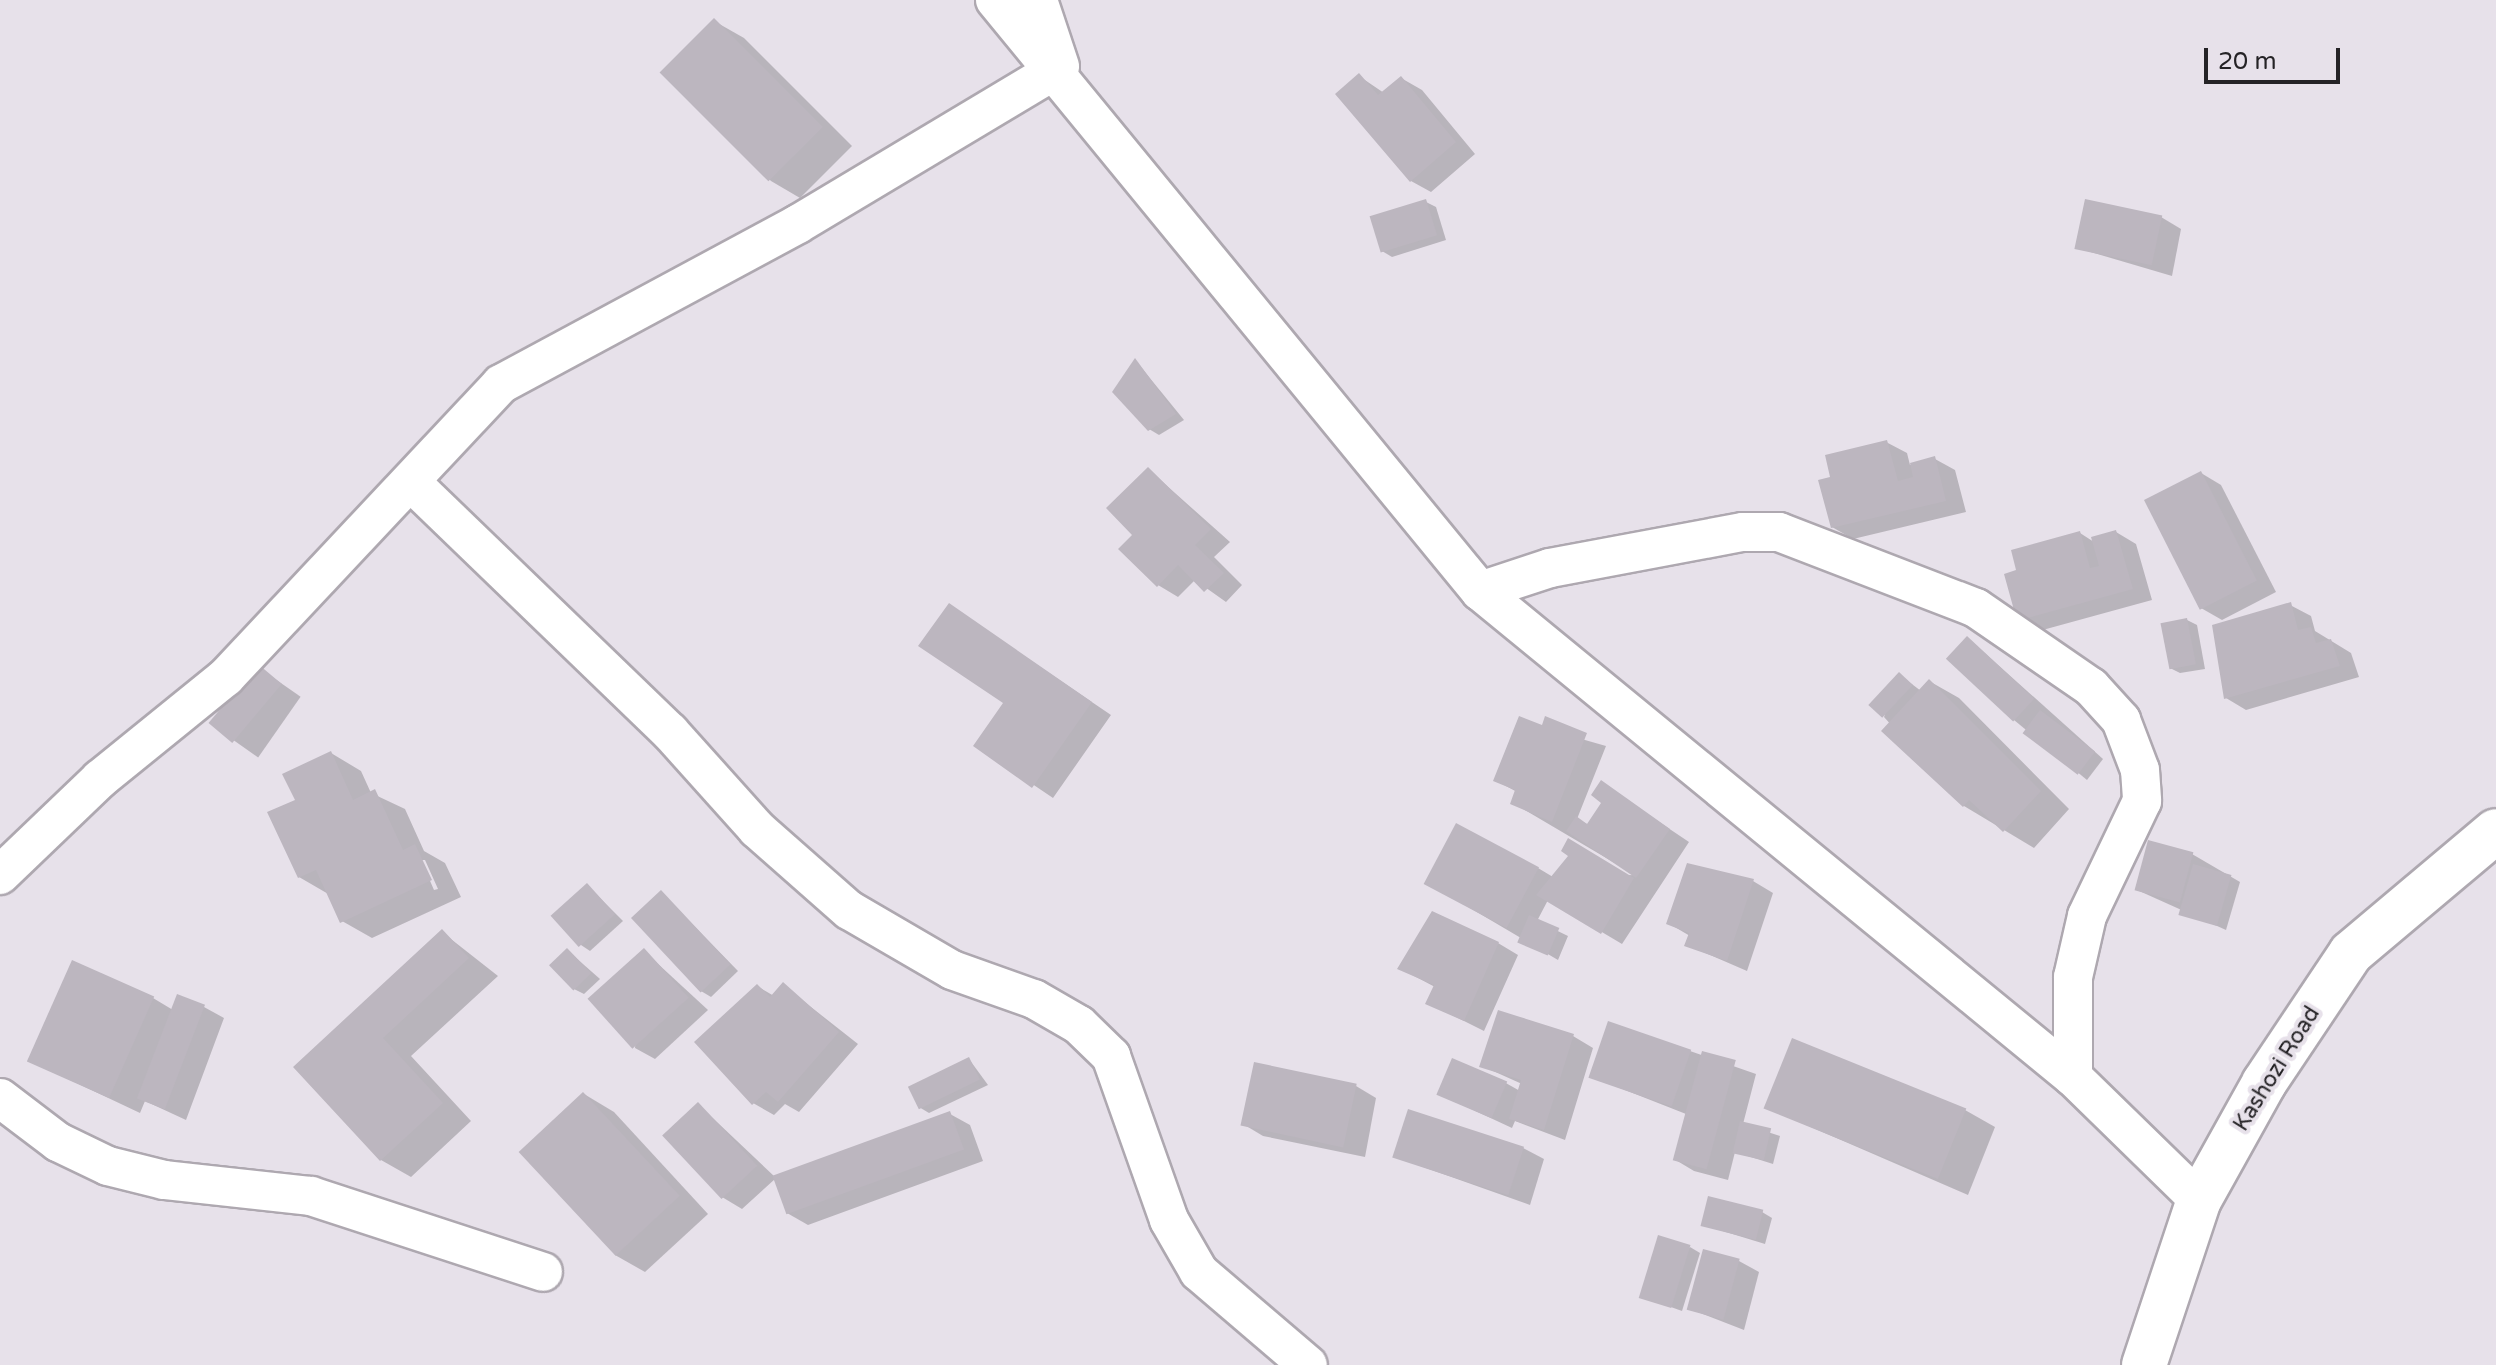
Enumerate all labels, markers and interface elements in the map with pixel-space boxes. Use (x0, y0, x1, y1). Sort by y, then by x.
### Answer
scale bar (2208, 32, 2344, 82)
text: 20 m (2218, 47, 2276, 76)
street label: Kashozi Road (2228, 1002, 2326, 1136)

